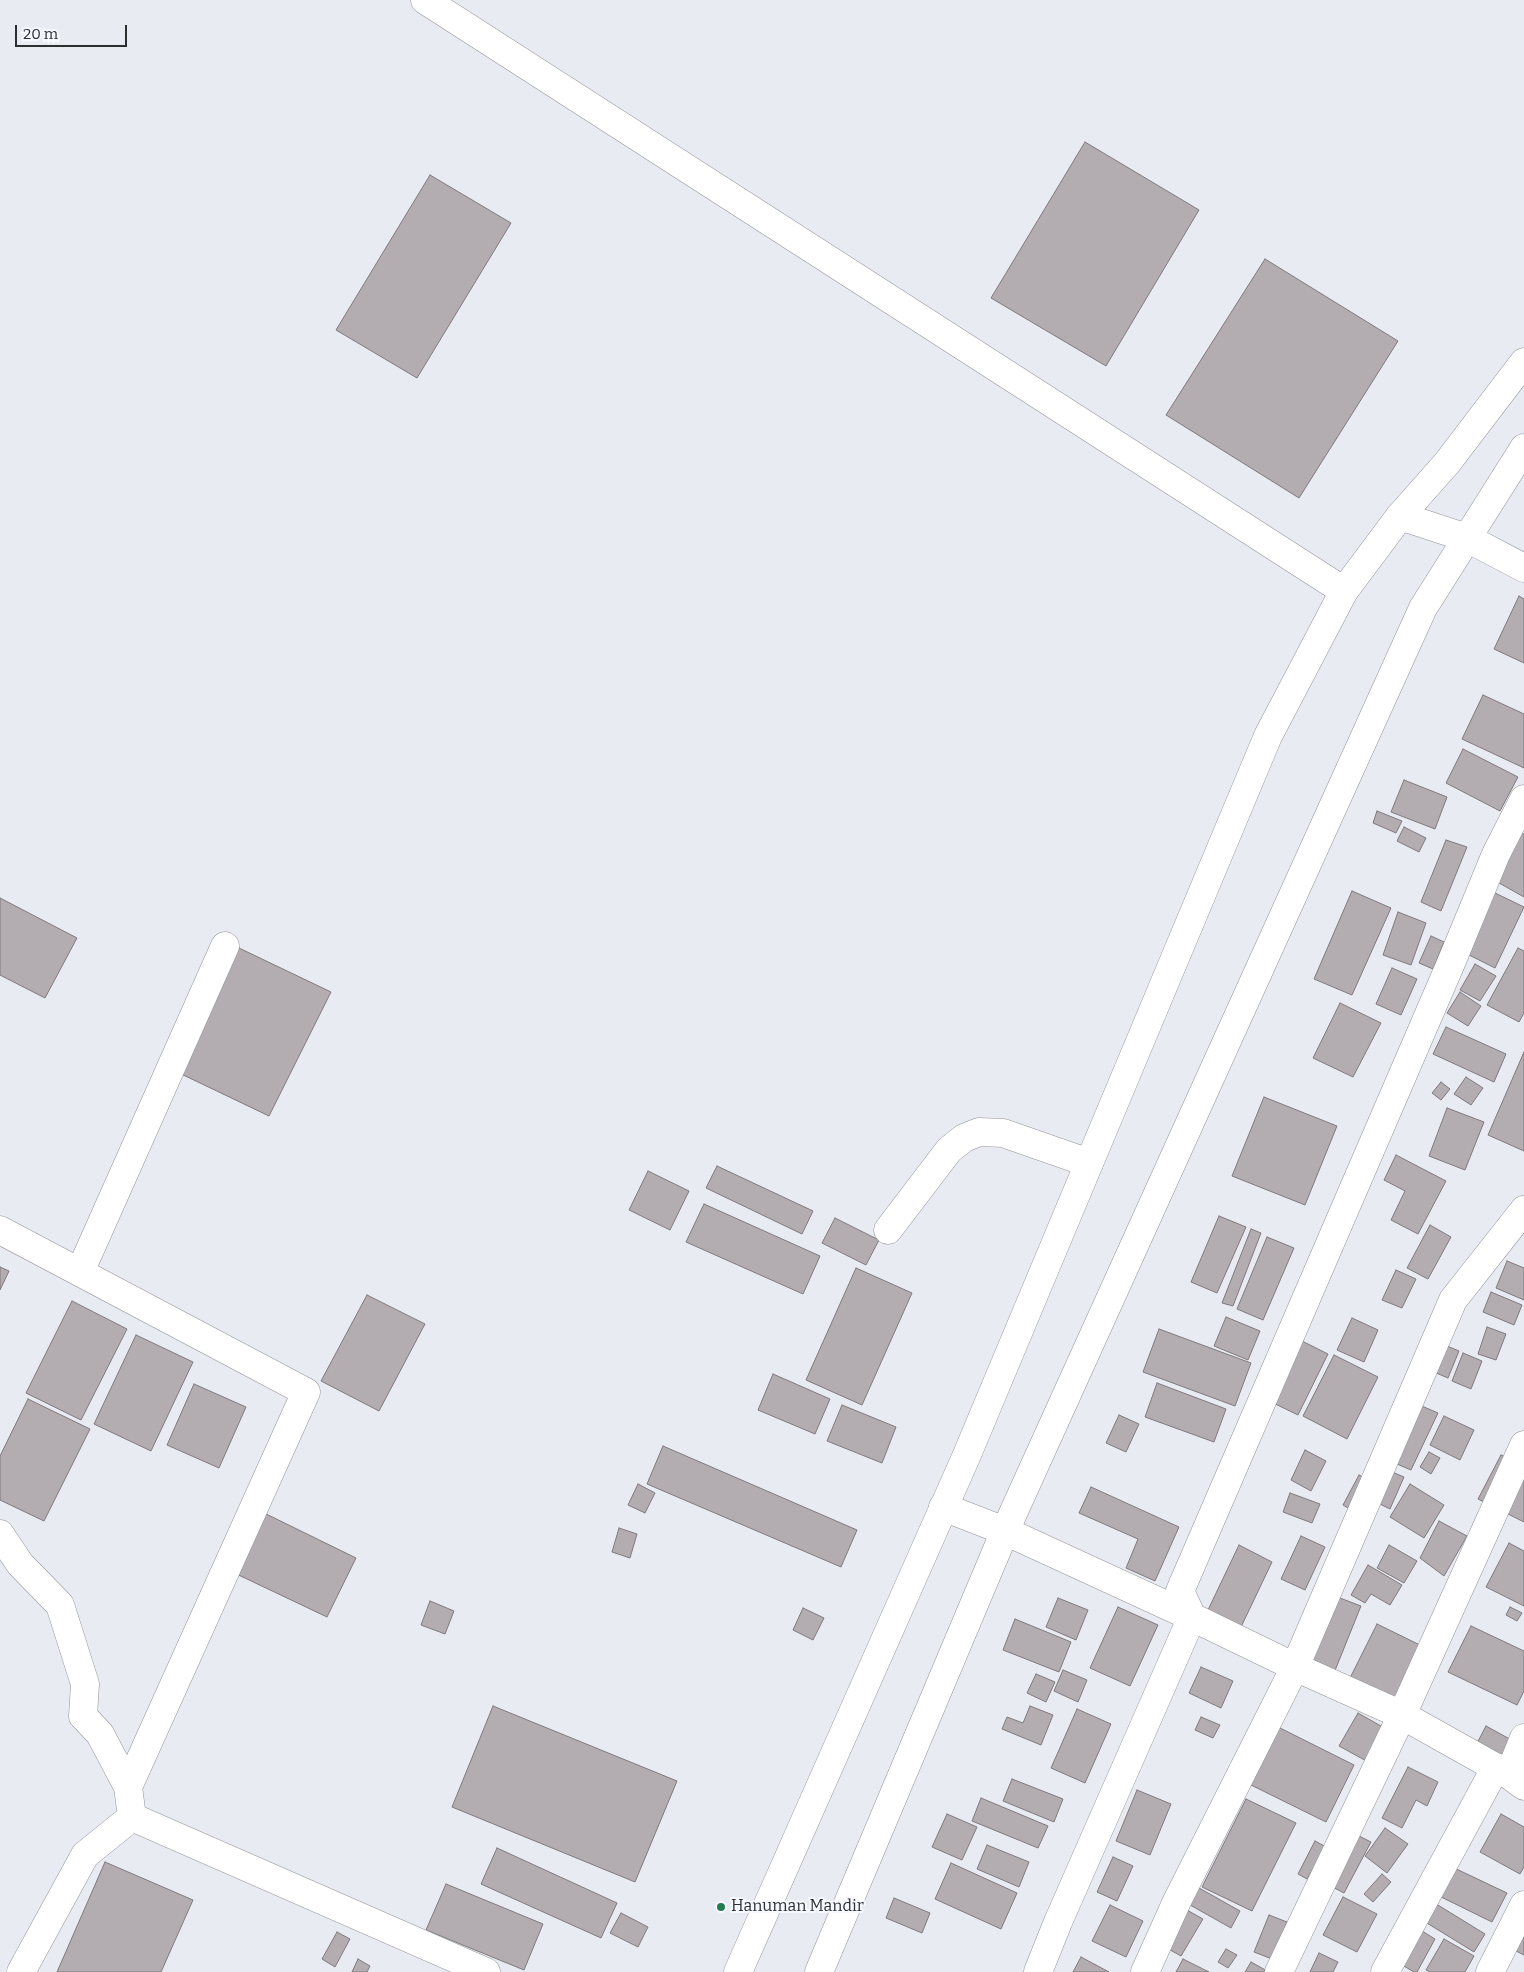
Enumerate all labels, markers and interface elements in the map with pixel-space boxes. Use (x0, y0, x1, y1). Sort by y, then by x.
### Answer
scale bar (18, 15, 130, 47)
text: 20 m (23, 25, 58, 43)
place label: Hanuman Mandir (731, 1897, 864, 1917)
marker: Hanuman Mandir (715, 1901, 727, 1913)

